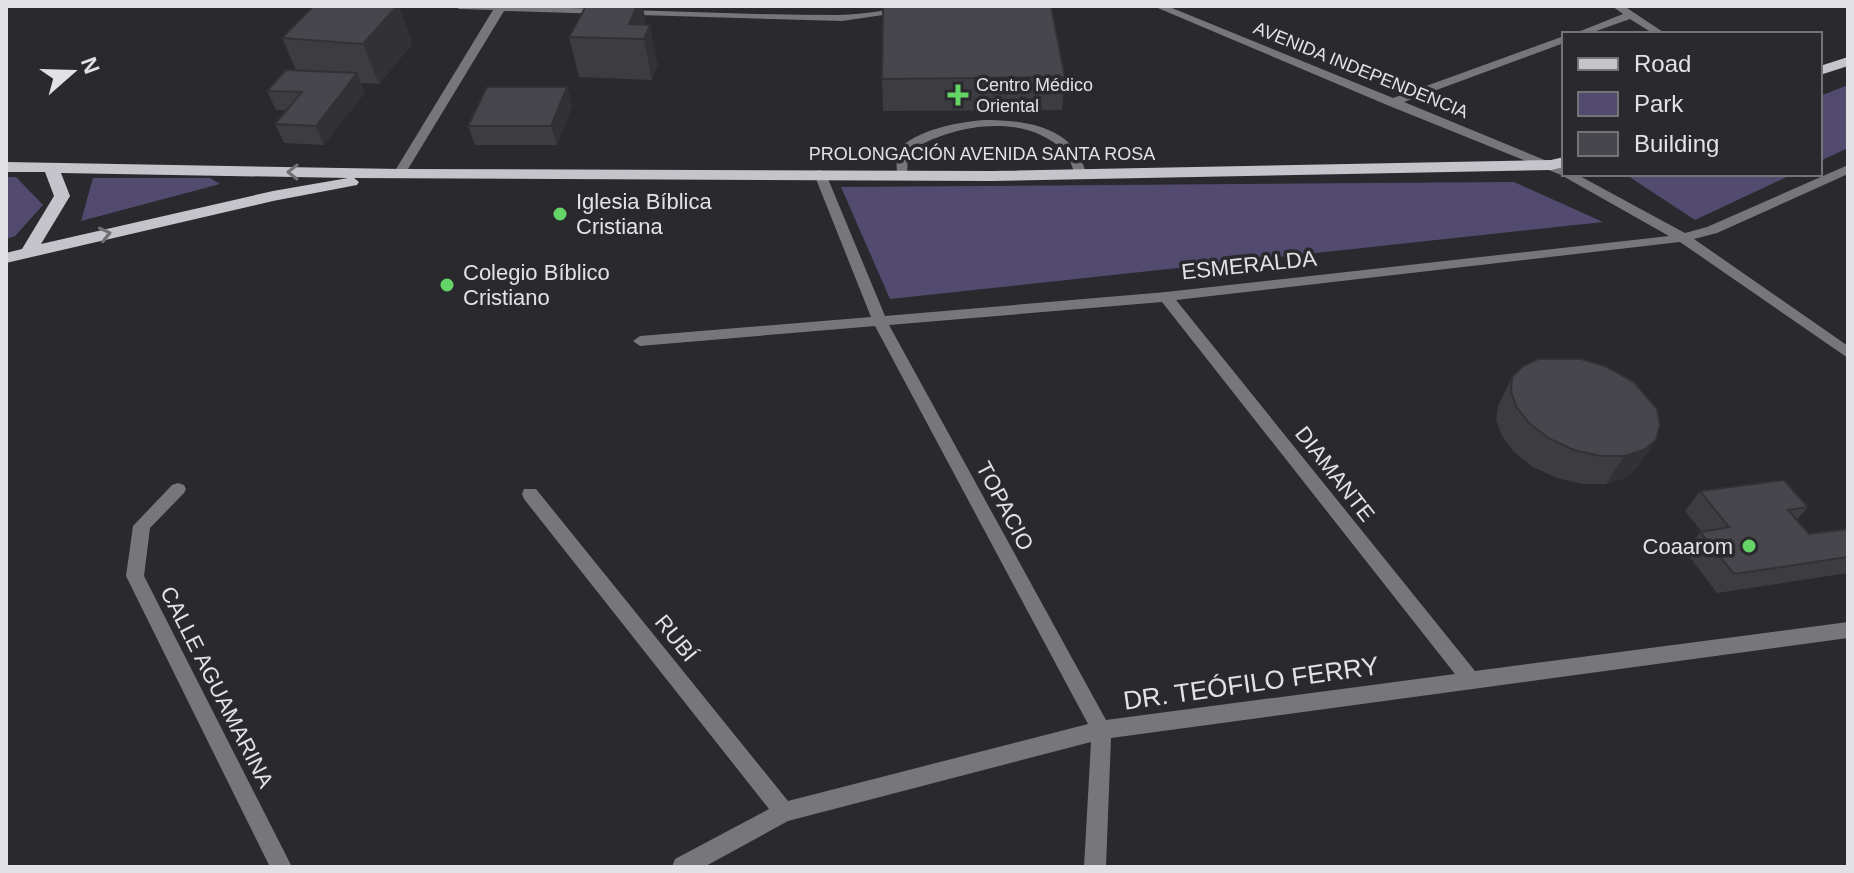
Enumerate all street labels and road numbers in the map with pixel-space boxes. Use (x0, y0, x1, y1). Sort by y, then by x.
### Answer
street label: AVENIDA INDEPENDENCIA (1251, 18, 1471, 122)
street label: PROLONGACIÓN AVENIDA SANTA ROSA (809, 143, 1155, 164)
street label: ESMERALDA (1180, 245, 1318, 285)
street label: DIAMANTE (1290, 422, 1380, 526)
street label: TOPACIO (971, 457, 1039, 555)
street label: CALLE AGUAMARINA (155, 582, 279, 792)
street label: RUBÍ (650, 610, 703, 667)
street label: DR. TEÓFILO FERRY (1121, 650, 1381, 716)

